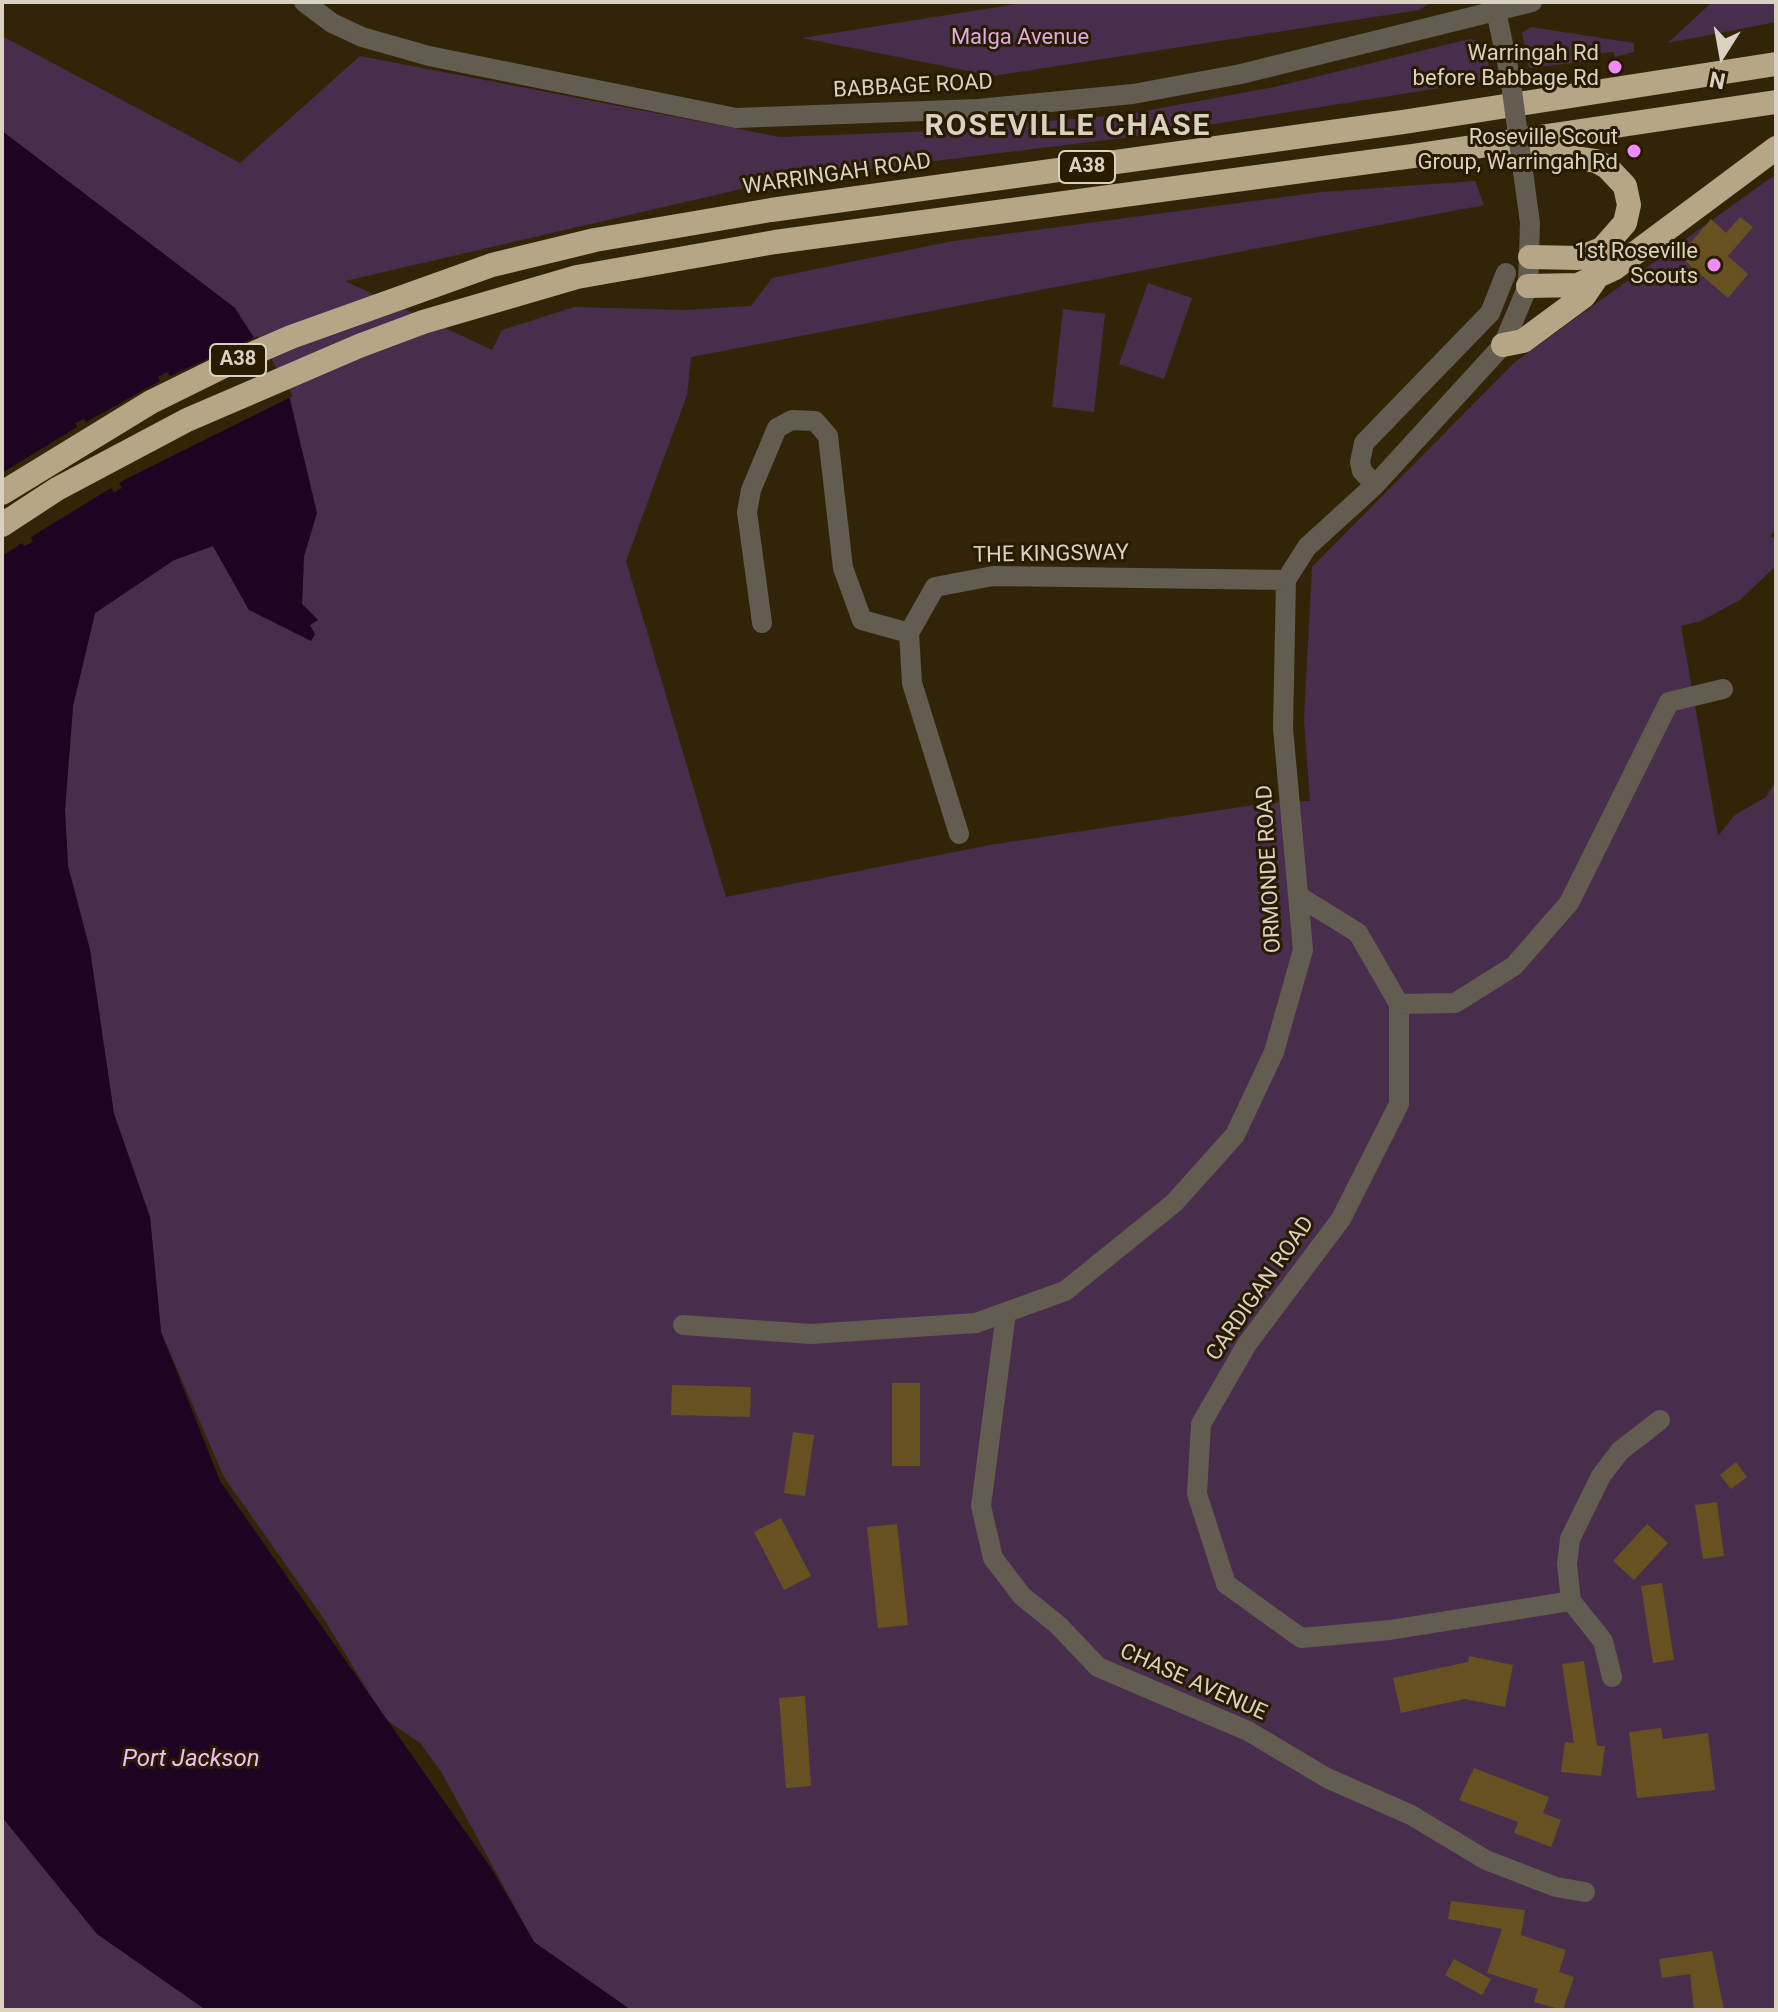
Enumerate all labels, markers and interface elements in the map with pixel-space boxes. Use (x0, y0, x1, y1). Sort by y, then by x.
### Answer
north arrow (1682, 16, 1762, 96)
park label: Malga Avenue (951, 25, 1089, 51)
place label: Warringah Rd before Babbage Rd (1413, 41, 1599, 92)
marker: Warringah Rd before Babbage Rd (1606, 58, 1624, 76)
text: N (1707, 66, 1727, 94)
street label: BABBAGE ROAD (832, 70, 994, 104)
district label: ROSEVILLE CHASE (925, 109, 1211, 145)
place label: Roseville Scout Group, Warringah Rd (1418, 125, 1618, 176)
marker: Roseville Scout Group, Warringah Rd (1625, 142, 1643, 160)
street label: WARRINGAH ROAD (741, 149, 933, 201)
road number: A38 (1059, 151, 1115, 183)
place label: 1st Roseville Scouts (1574, 239, 1698, 290)
marker: 1st Roseville Scouts (1705, 256, 1723, 274)
road number: A38 (210, 344, 266, 376)
street label: THE KINGSWAY (973, 540, 1129, 570)
street label: ORMONDE ROAD (1252, 784, 1288, 954)
street label: CARDIGAN ROAD (1201, 1212, 1321, 1366)
street label: CHASE AVENUE (1115, 1639, 1271, 1727)
water label: Port Jackson (122, 1746, 260, 1774)

